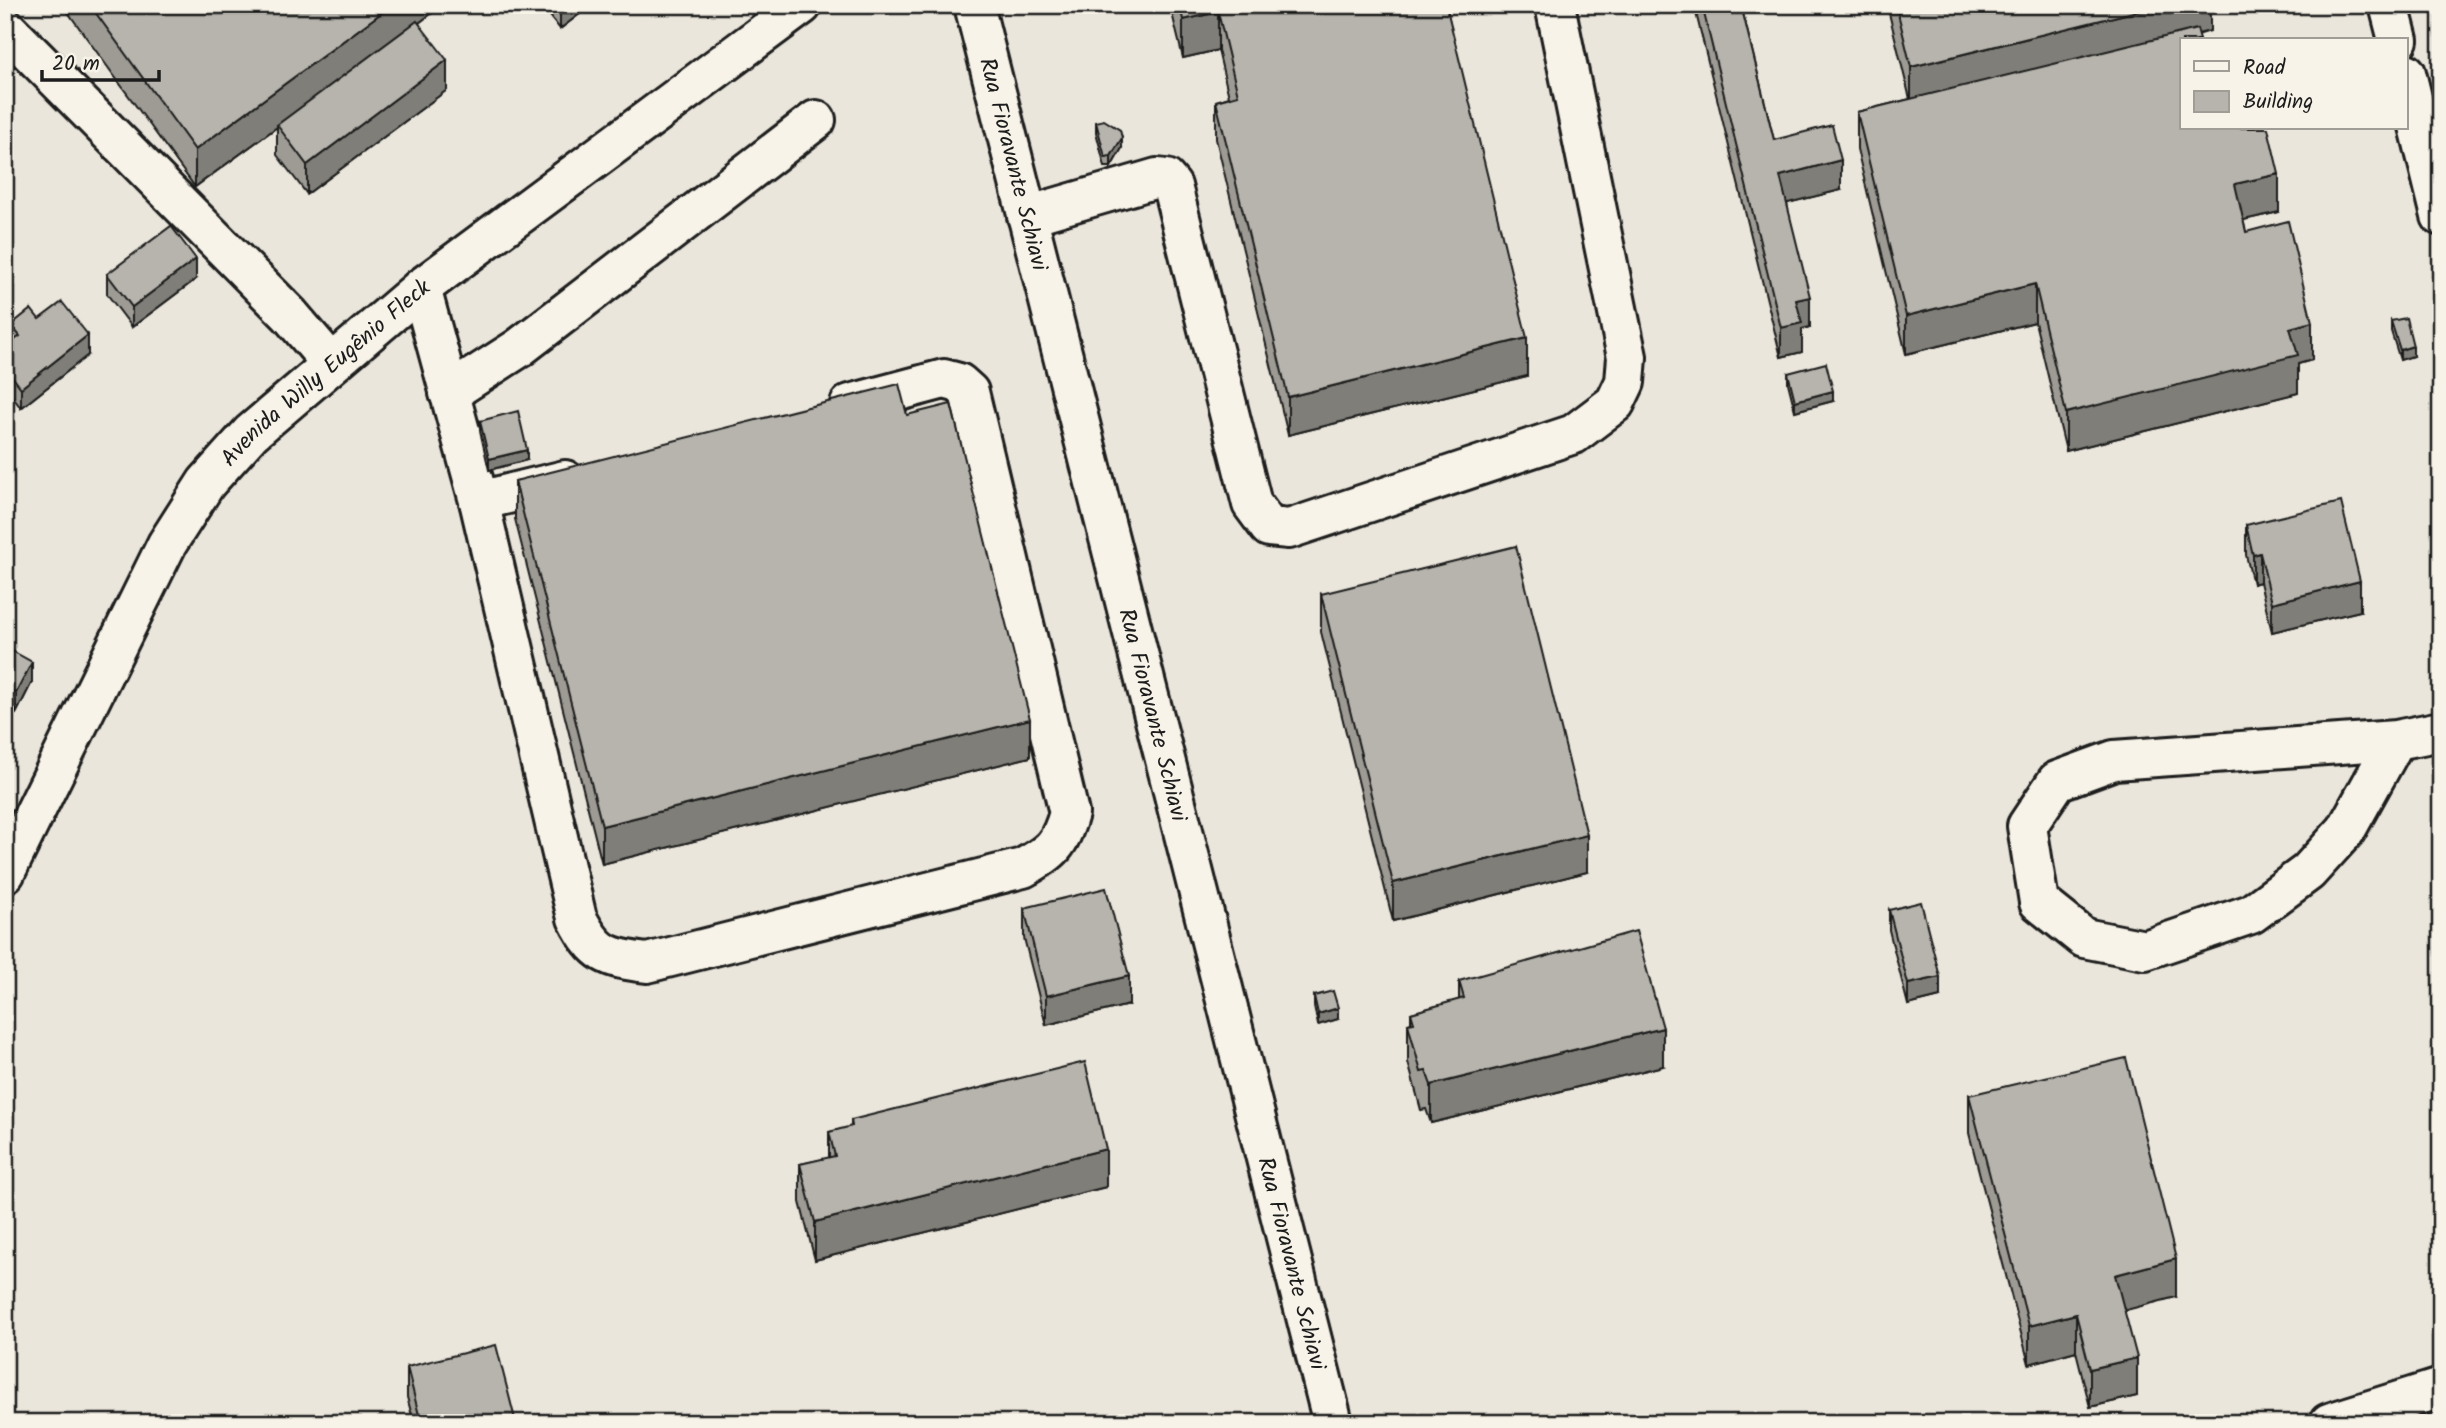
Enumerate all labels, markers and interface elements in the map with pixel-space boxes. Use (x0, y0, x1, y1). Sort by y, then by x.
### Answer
scale bar (42, 38, 159, 82)
legend (2180, 38, 2408, 130)
text: 20 m (52, 48, 100, 81)
text: Road (2243, 52, 2286, 85)
street label: Rua Fioravante Schiavi (968, 54, 1057, 276)
text: Building (2243, 86, 2313, 119)
street label: Avenida Willy Eugênio Fleck (213, 271, 439, 476)
street label: Rua Fioravante Schiavi (1107, 605, 1196, 827)
street label: Rua Fioravante Schiavi (1246, 1153, 1335, 1376)

